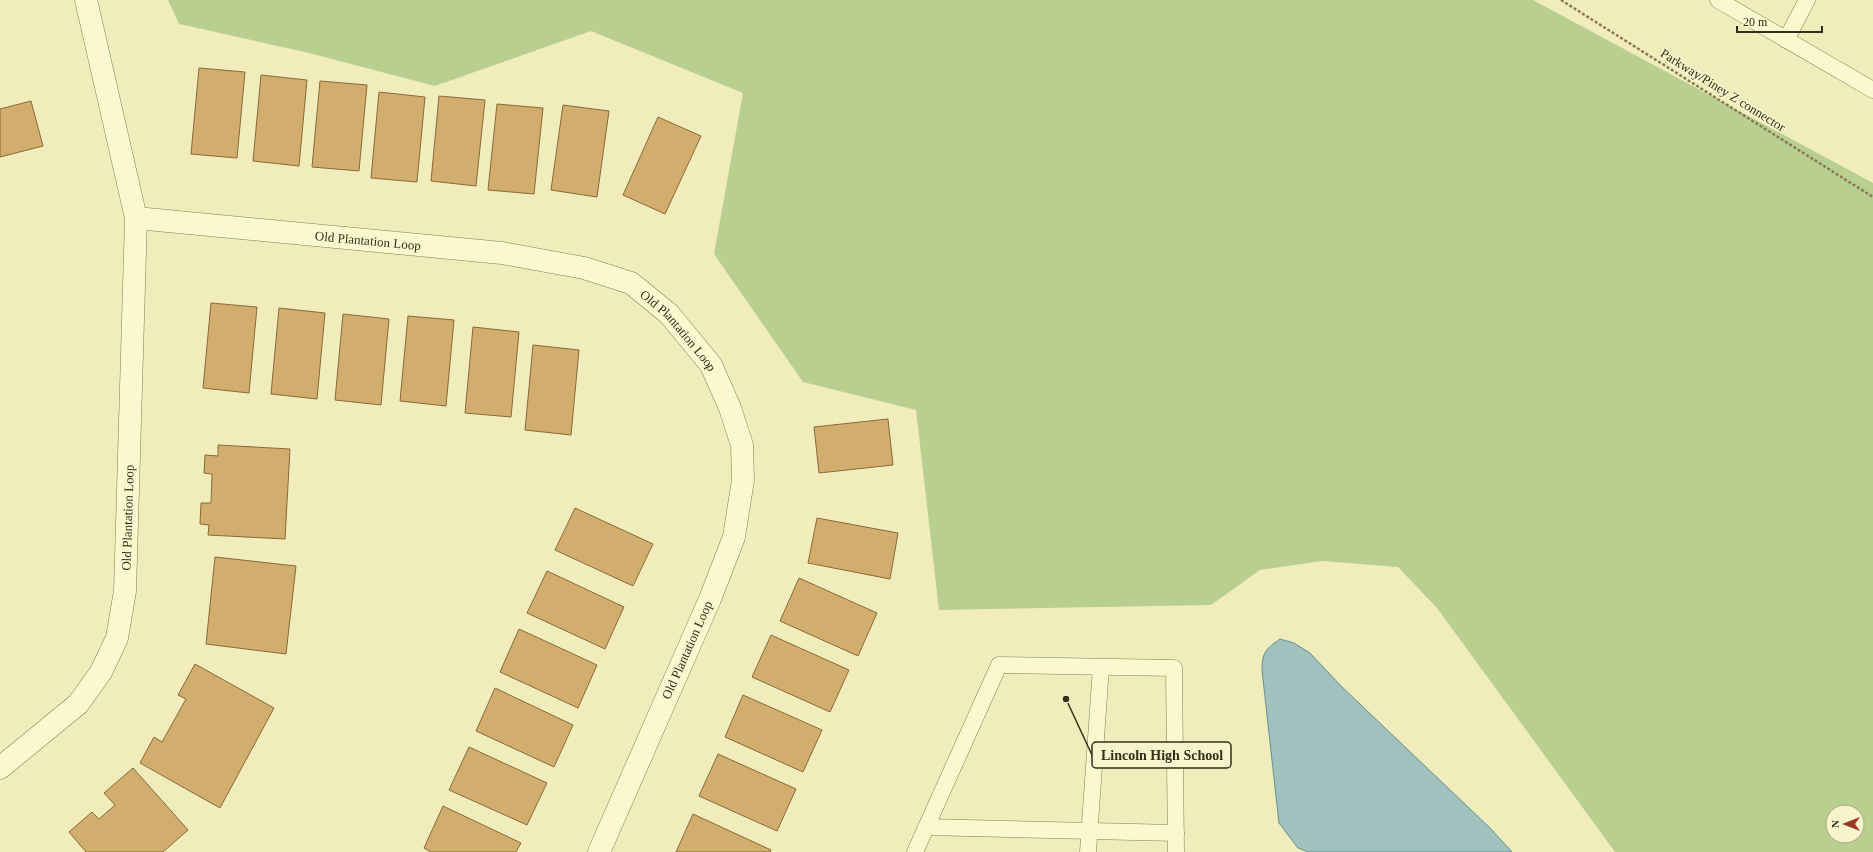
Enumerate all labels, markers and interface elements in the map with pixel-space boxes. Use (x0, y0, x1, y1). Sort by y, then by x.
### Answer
scale bar (1737, 8, 1822, 34)
text: 20 m (1743, 15, 1768, 29)
street label: Parkway/Piney Z connector (1658, 45, 1789, 135)
street label: Old Plantation Loop (314, 228, 422, 253)
street label: Old Plantation Loop (637, 286, 720, 373)
street label: Old Plantation Loop (118, 464, 136, 571)
street label: Old Plantation Loop (659, 598, 715, 702)
callout: Lincoln High School (1092, 742, 1231, 768)
text: Lincoln High School (1101, 748, 1223, 763)
north arrow (1825, 804, 1865, 844)
text: N (1829, 820, 1841, 828)

